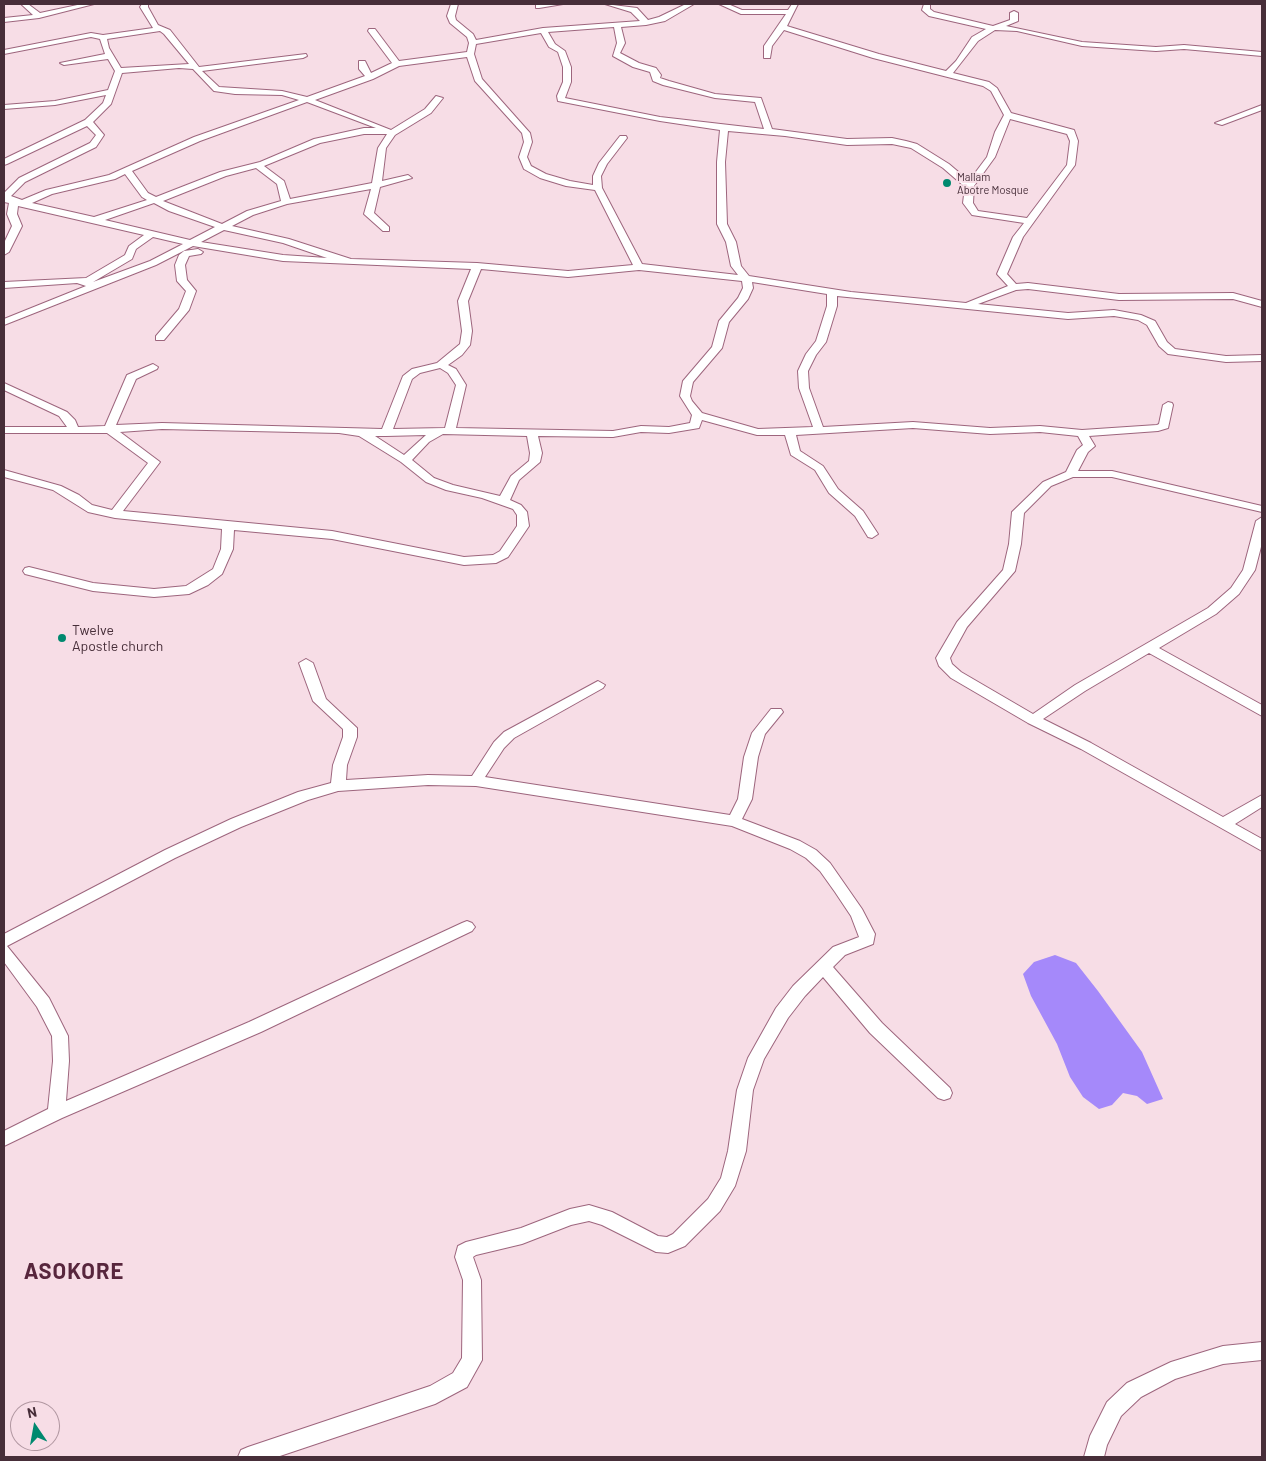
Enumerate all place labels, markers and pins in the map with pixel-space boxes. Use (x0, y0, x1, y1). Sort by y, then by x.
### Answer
place label: Mallam Abotre Mosque (957, 170, 1029, 196)
marker: Mallam Abotre Mosque (941, 177, 953, 189)
place label: Twelve Apostle church (72, 622, 163, 654)
marker: Twelve Apostle church (56, 632, 68, 644)

